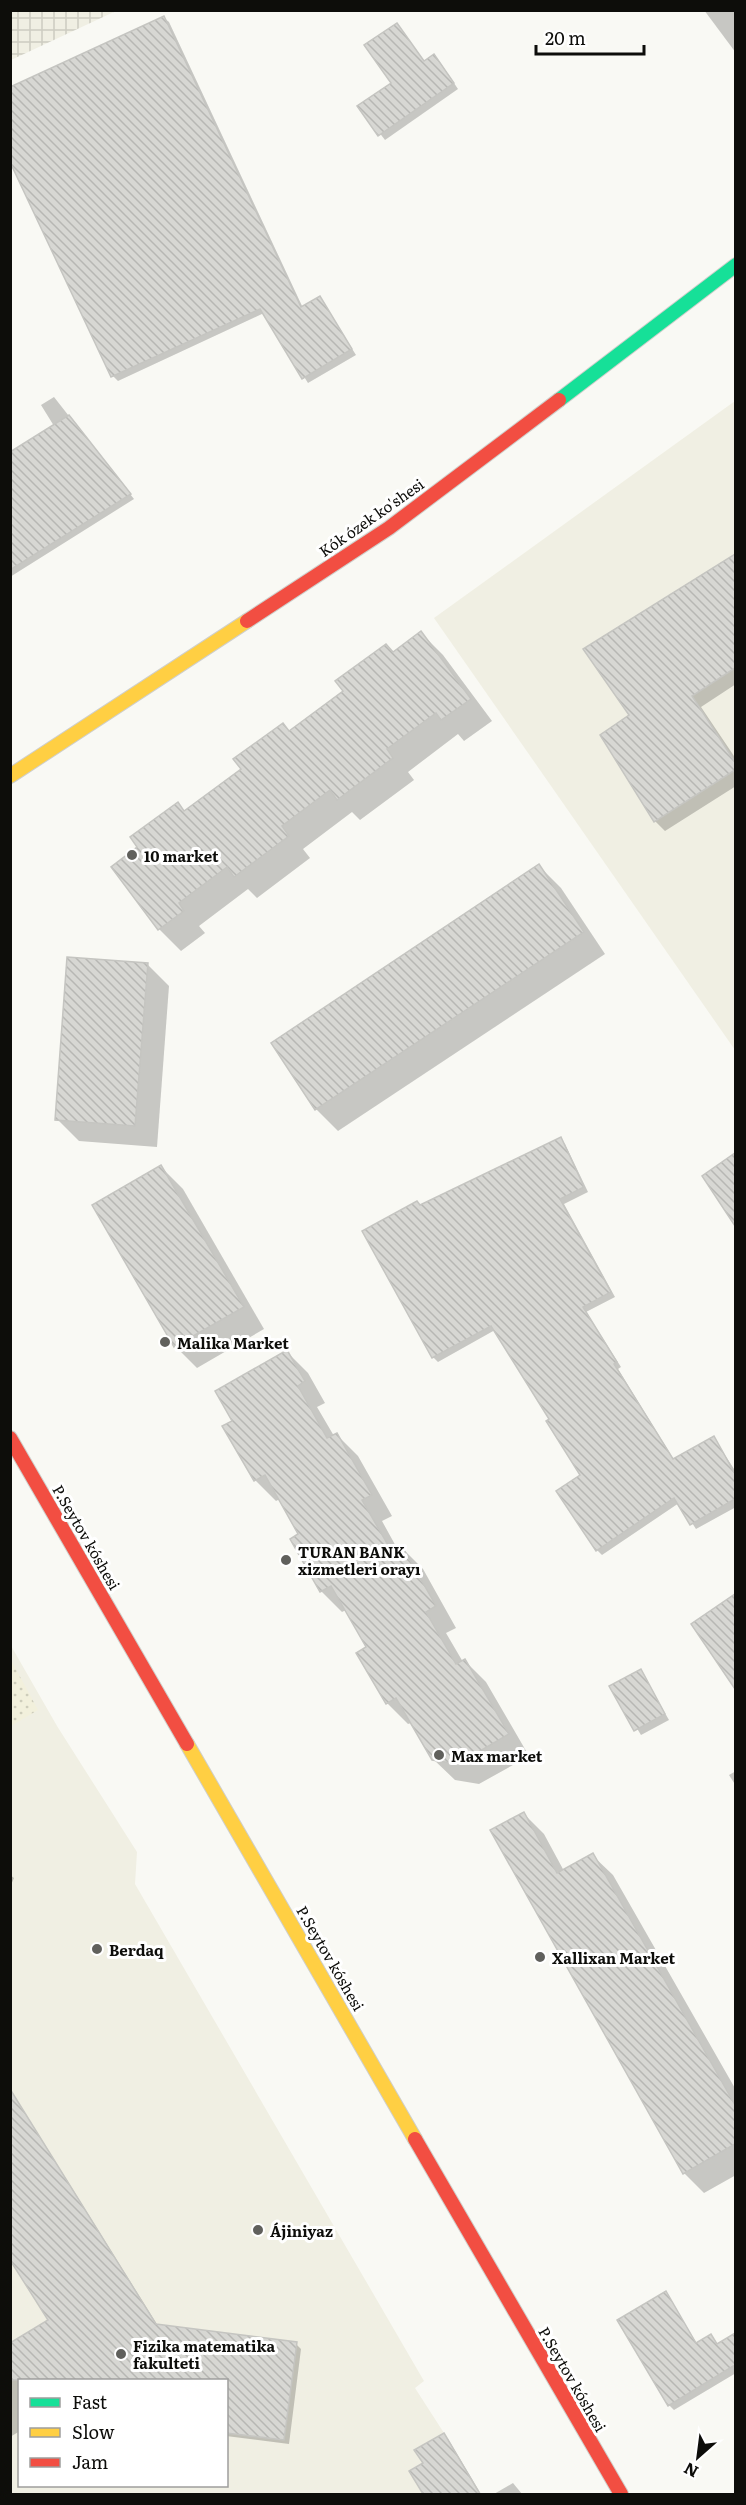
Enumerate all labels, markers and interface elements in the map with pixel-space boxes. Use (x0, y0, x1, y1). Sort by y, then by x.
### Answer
scale bar (536, 18, 644, 56)
text: 20 m (545, 24, 586, 51)
street label: Kók ózek ko'shesi (314, 472, 428, 562)
place label: 10 market (144, 844, 219, 867)
marker: 10 market (125, 848, 139, 862)
place label: Malika Market (177, 1331, 289, 1354)
marker: Malika Market (158, 1335, 172, 1349)
street label: P.Seytov kóshesi (48, 1480, 126, 1594)
place label: TURAN BANK xizmetleri orayı (298, 1540, 421, 1580)
marker: TURAN BANK xizmetleri orayı (279, 1553, 293, 1567)
place label: Max market (451, 1744, 543, 1767)
marker: Max market (432, 1748, 446, 1762)
street label: P.Seytov kóshesi (292, 1901, 370, 2015)
place label: Berdaq (109, 1938, 164, 1961)
marker: Berdaq (90, 1942, 104, 1956)
place label: Xallixan Market (552, 1946, 675, 1969)
marker: Xallixan Market (533, 1950, 547, 1964)
place label: Ájiniyaz (270, 2219, 333, 2242)
marker: Ájiniyaz (251, 2223, 265, 2237)
street label: P.Seytov kóshesi (534, 2322, 612, 2436)
place label: Fizika matematika fakulteti (133, 2334, 276, 2374)
marker: Fizika matematika fakulteti (114, 2347, 128, 2361)
legend (18, 2379, 228, 2487)
text: Fast (72, 2388, 108, 2415)
text: Slow (72, 2418, 115, 2445)
north arrow (668, 2427, 728, 2487)
text: Jam (72, 2448, 108, 2475)
text: N (679, 2457, 702, 2485)

